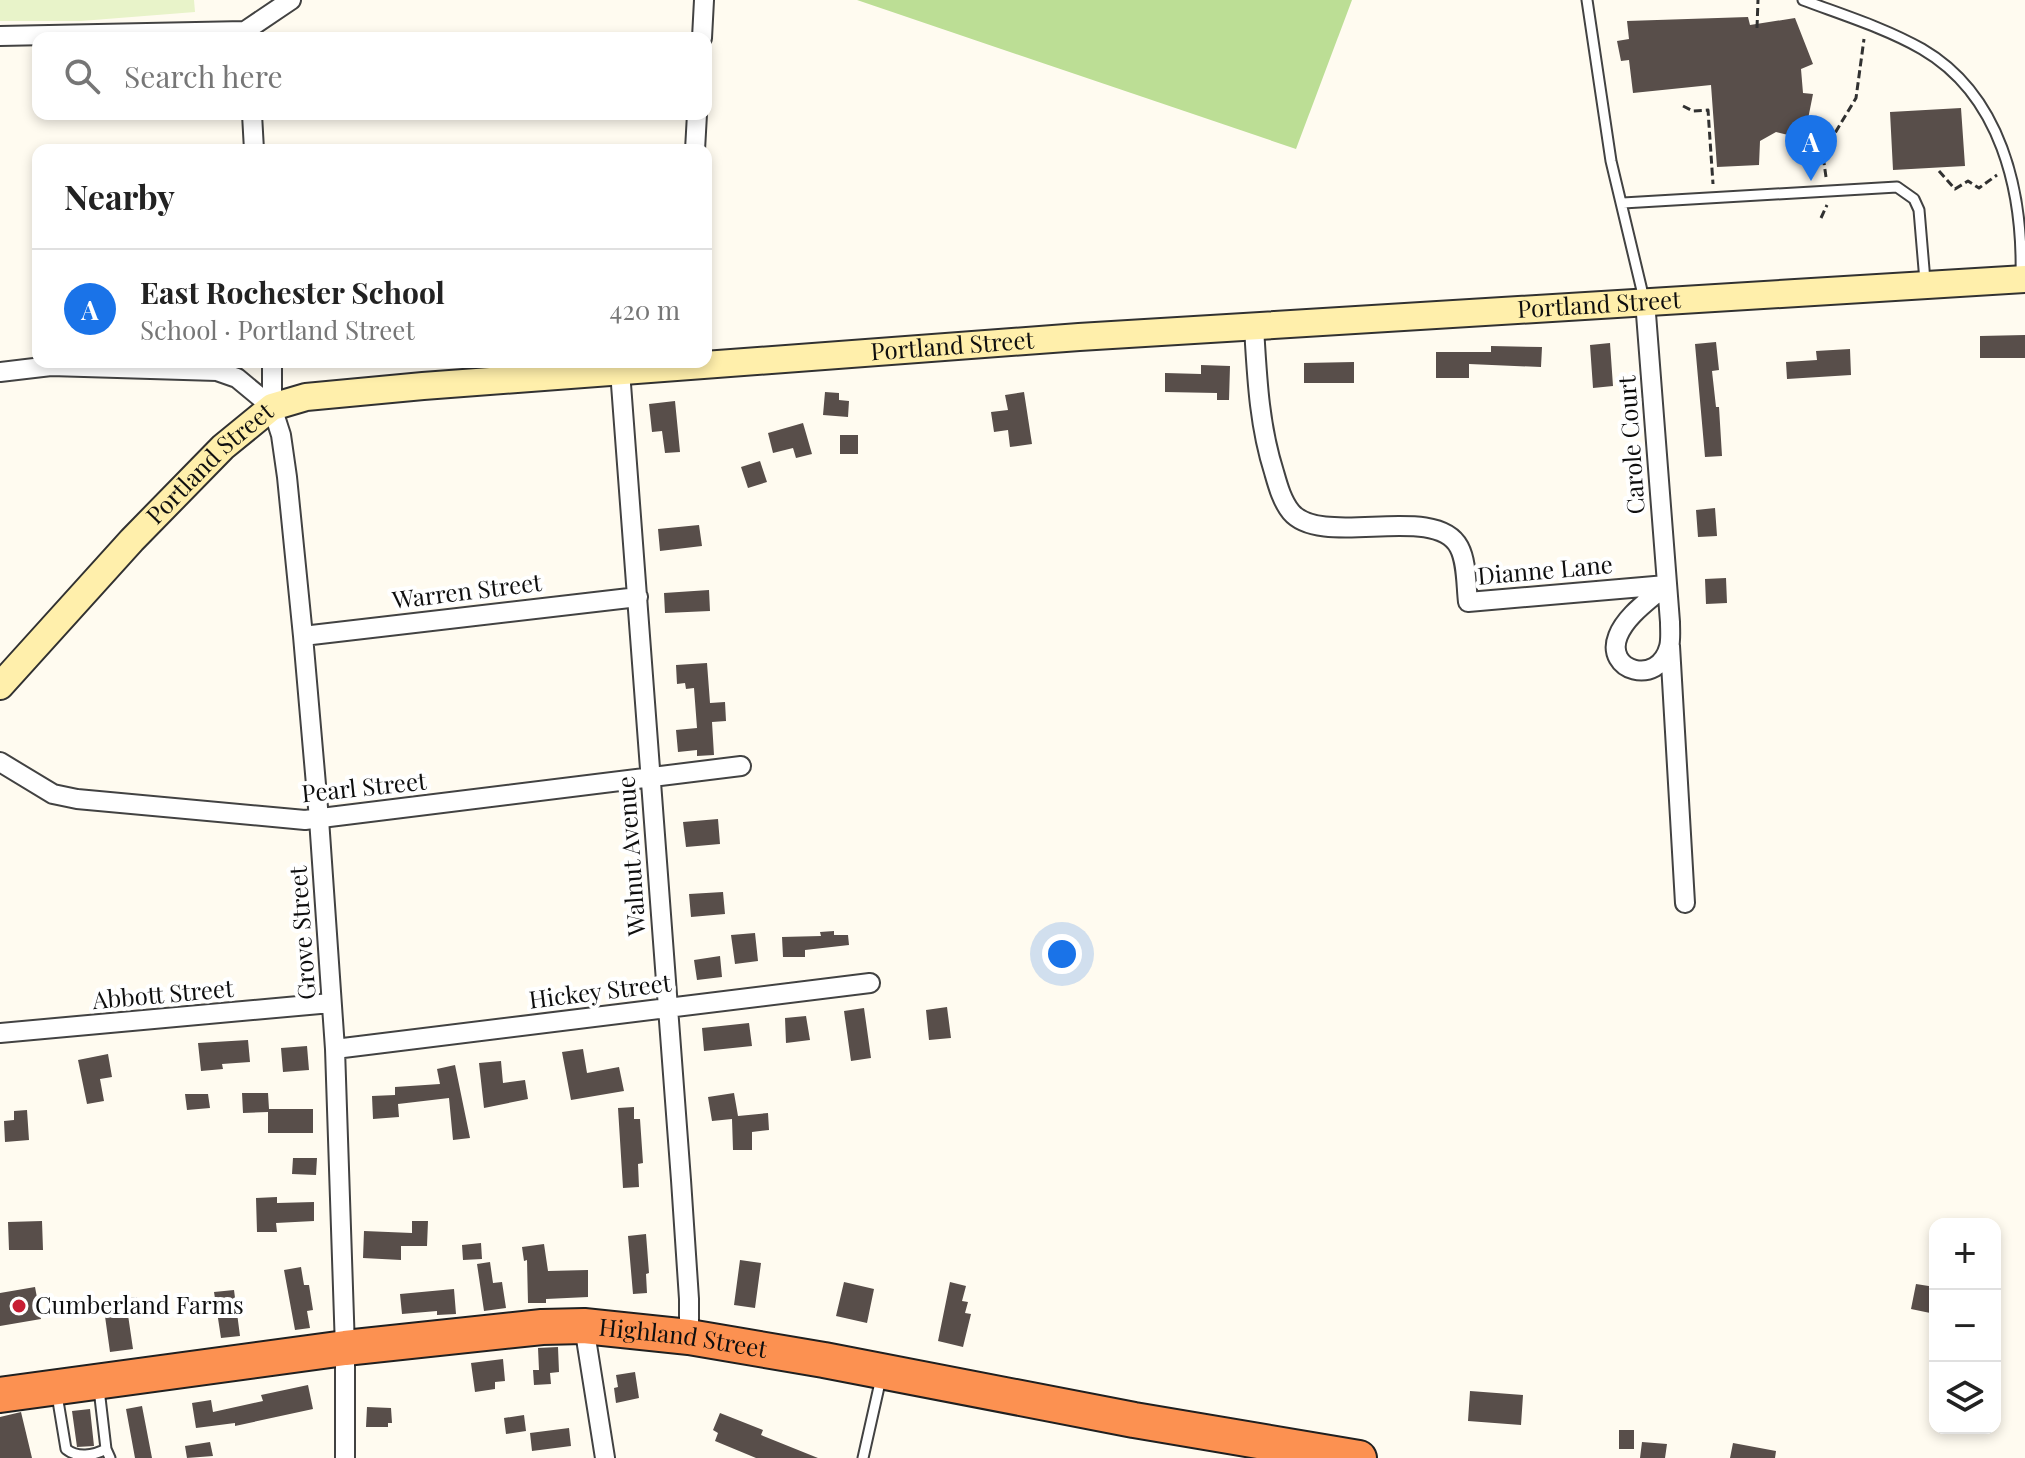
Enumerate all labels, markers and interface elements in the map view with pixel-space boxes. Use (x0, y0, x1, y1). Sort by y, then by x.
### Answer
search box (32, 32, 712, 120)
icon: search (60, 54, 104, 98)
text: Search here (124, 56, 283, 96)
pin: A (1785, 115, 1837, 181)
text: Nearby (64, 173, 175, 219)
text: East Rochester School (140, 272, 445, 312)
street label: Portland Street (1516, 282, 1682, 324)
text: A (81, 292, 99, 327)
text: 420 m (610, 292, 680, 327)
text: School · Portland Street (140, 312, 415, 347)
street label: Portland Street (869, 322, 1036, 367)
street label: Carole Court (1609, 374, 1651, 516)
street label: Portland Street (138, 394, 279, 530)
street label: Dianne Lane (1476, 547, 1614, 591)
street label: Warren Street (389, 565, 544, 615)
street label: Pearl Street (300, 763, 428, 808)
street label: Walnut Avenue (608, 775, 652, 938)
street label: Grove Street (280, 865, 322, 1001)
your location (1042, 934, 1082, 974)
street label: Hickey Street (527, 965, 673, 1015)
street label: Abbott Street (90, 971, 235, 1015)
map controls (1929, 1218, 2001, 1434)
button: + (1929, 1218, 2001, 1290)
place label: Cumberland Farms (35, 1288, 244, 1320)
button: − (1929, 1290, 2001, 1362)
marker: Cumberland Farms (10, 1297, 28, 1315)
street label: Highland Street (597, 1310, 770, 1364)
button: layers (1929, 1362, 2001, 1434)

